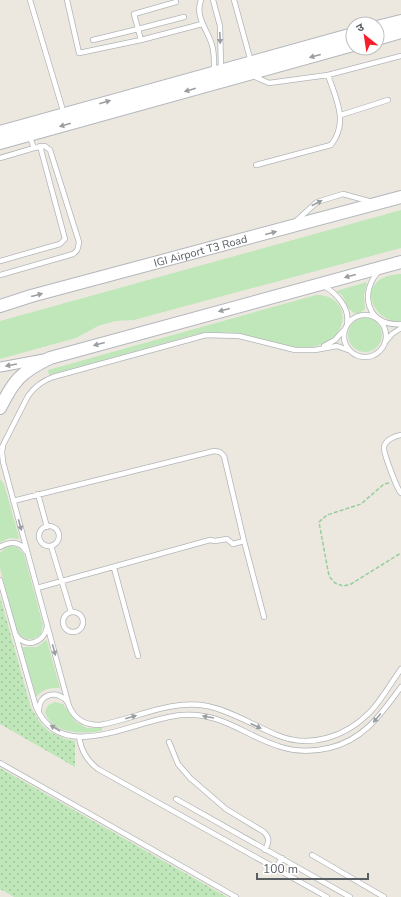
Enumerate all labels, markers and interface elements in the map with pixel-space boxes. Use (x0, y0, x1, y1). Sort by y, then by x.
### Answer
north arrow (345, 16, 385, 56)
text: उ (354, 19, 367, 36)
one-way arrow (217, 32, 223, 45)
one-way arrow (309, 53, 322, 59)
one-way arrow (184, 87, 196, 93)
one-way arrow (99, 99, 111, 105)
one-way arrow (59, 122, 71, 128)
one-way arrow (311, 200, 323, 206)
one-way arrow (265, 229, 277, 235)
street label: IGI Airport T3 Road (152, 231, 249, 270)
one-way arrow (344, 273, 356, 279)
one-way arrow (32, 292, 44, 298)
one-way arrow (218, 307, 230, 313)
one-way arrow (93, 341, 105, 347)
one-way arrow (5, 362, 17, 368)
one-way arrow (17, 518, 23, 531)
one-way arrow (51, 644, 57, 656)
one-way arrow (373, 713, 382, 723)
one-way arrow (126, 714, 138, 720)
one-way arrow (202, 714, 214, 720)
one-way arrow (250, 723, 262, 729)
one-way arrow (49, 725, 61, 732)
scale bar (257, 855, 368, 881)
text: 100 m (263, 861, 298, 877)

